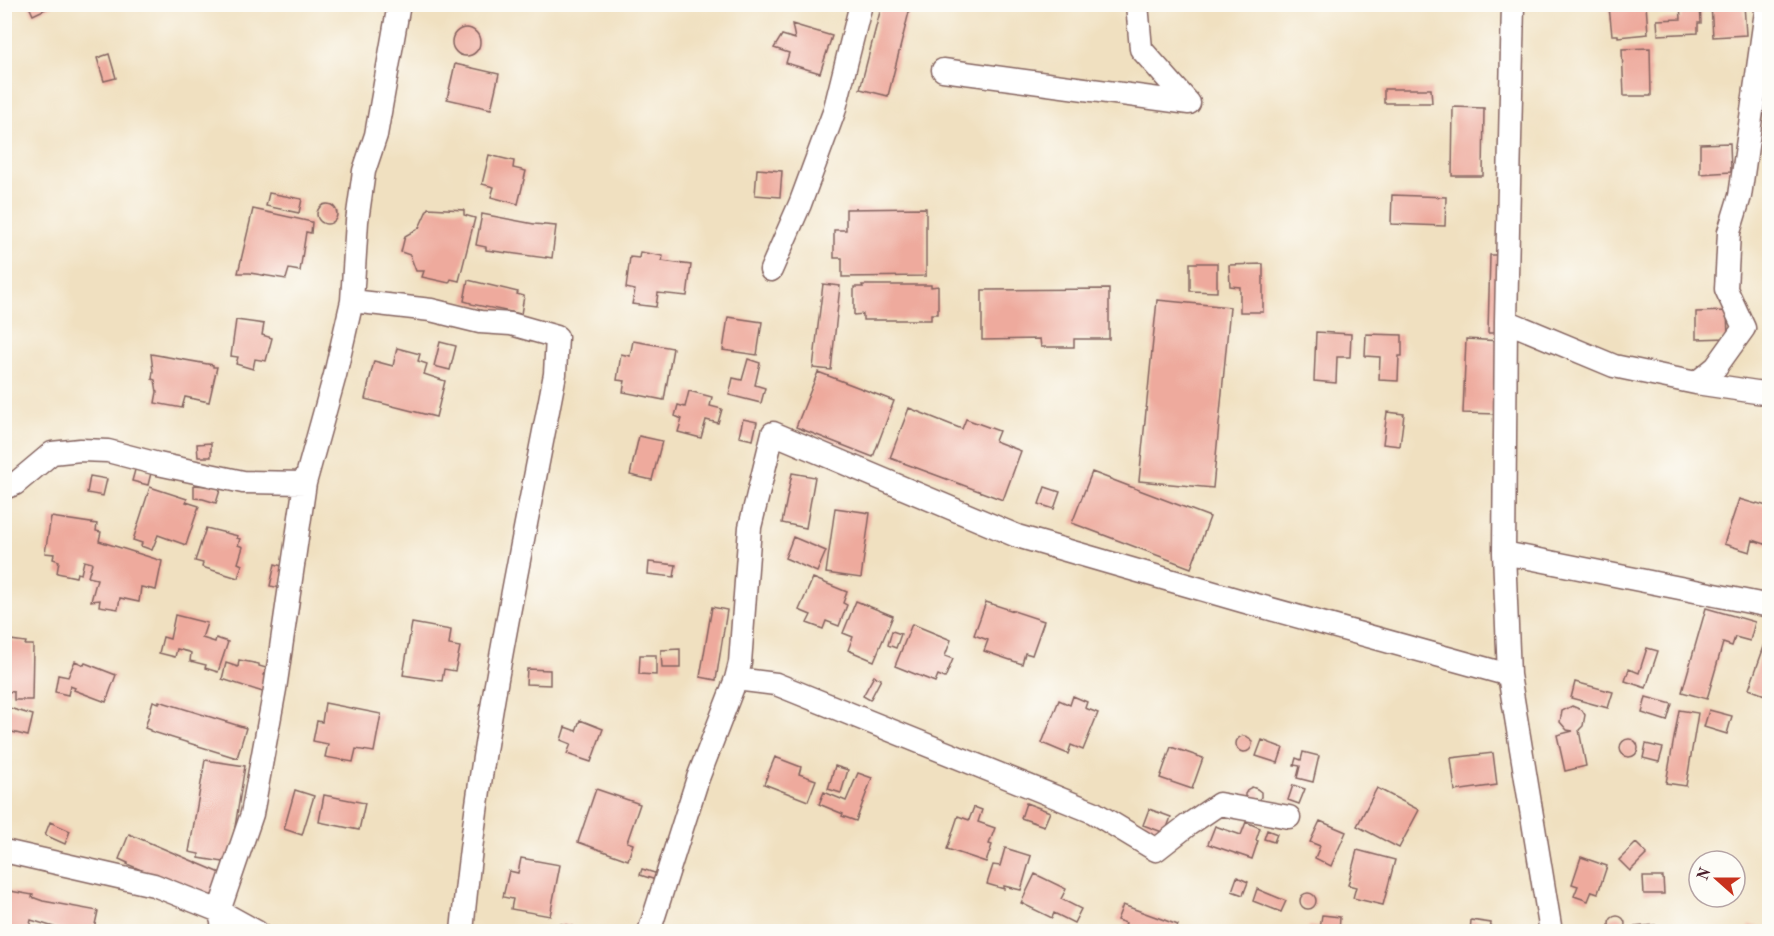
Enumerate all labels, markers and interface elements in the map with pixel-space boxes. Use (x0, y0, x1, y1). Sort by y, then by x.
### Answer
north arrow (1687, 849, 1747, 909)
text: N (1695, 865, 1715, 883)

